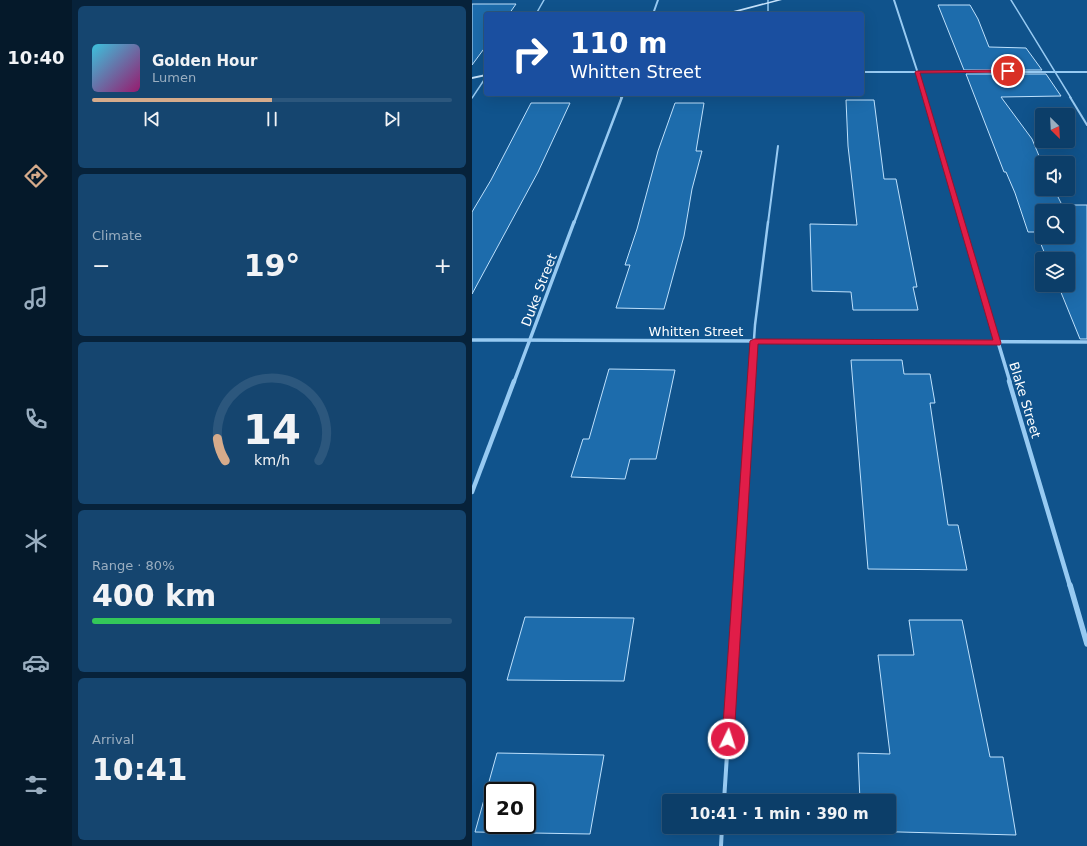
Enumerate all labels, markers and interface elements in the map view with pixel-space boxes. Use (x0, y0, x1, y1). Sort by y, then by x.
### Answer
text: 110 m (570, 27, 667, 60)
icon: right (504, 28, 556, 80)
text: 10:40 (7, 47, 65, 68)
text: Golden Hour (152, 52, 258, 70)
pin (991, 54, 1025, 88)
icon: arrive (997, 60, 1019, 82)
text: Whitten Street (570, 61, 701, 82)
text: Lumen (152, 70, 196, 85)
icon: previous (141, 108, 163, 130)
icon: pause (261, 108, 283, 130)
icon: next (381, 108, 403, 130)
north arrow (1035, 108, 1075, 148)
map controls (1035, 108, 1075, 292)
button: sound (1035, 156, 1075, 196)
icon: directions (22, 162, 50, 190)
button: search (1035, 204, 1075, 244)
text: Climate (92, 228, 142, 243)
text: 19° (244, 248, 300, 283)
street label: Duke Street (518, 251, 560, 329)
button: layers (1035, 252, 1075, 292)
text: − (92, 253, 110, 278)
text: + (434, 253, 452, 278)
icon: music (22, 284, 50, 312)
street label: Whitten Street (649, 324, 743, 339)
street label: Blake Street (1006, 360, 1044, 440)
icon: phone (22, 405, 50, 433)
text: 14 (243, 405, 301, 454)
text: km/h (254, 452, 290, 468)
icon: climate (22, 527, 50, 555)
text: Range · 80% (92, 558, 175, 573)
text: 400 km (92, 578, 216, 613)
icon: car (22, 649, 50, 677)
position arrow (707, 718, 749, 760)
text: Arrival (92, 732, 134, 747)
text: 10:41 (92, 752, 188, 787)
icon: filters (22, 771, 50, 799)
speed limit sign: 20 (484, 782, 536, 834)
text: 10:41 · 1 min · 390 m (689, 805, 869, 823)

